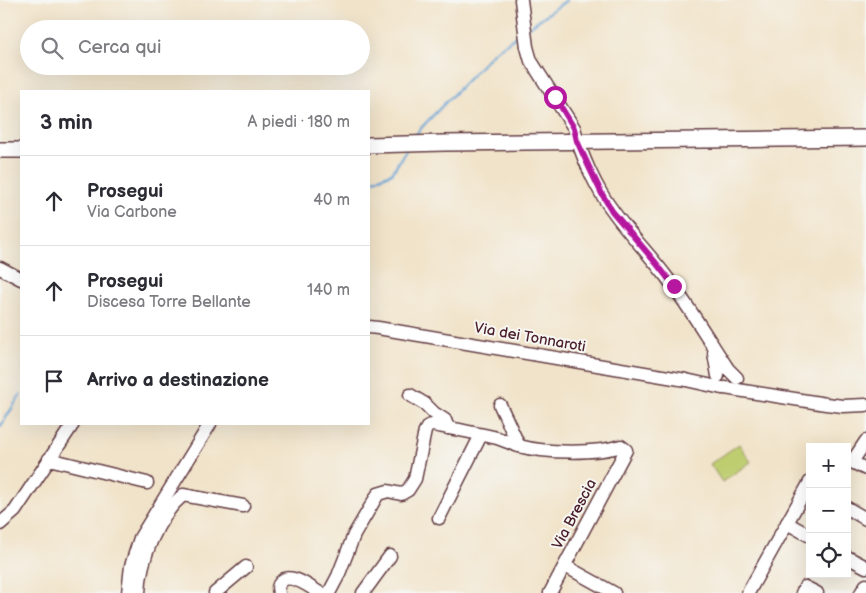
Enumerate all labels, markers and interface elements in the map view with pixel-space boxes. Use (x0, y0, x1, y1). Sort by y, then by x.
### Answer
search box (20, 20, 370, 75)
icon: search (38, 34, 66, 62)
text: Cerca qui (78, 36, 161, 59)
route start (544, 86, 567, 109)
text: 3 min (40, 110, 93, 135)
text: A piedi · 180 m (248, 113, 350, 132)
text: Prosegui (87, 180, 163, 203)
icon: ahead (40, 187, 68, 215)
text: 40 m (313, 191, 350, 210)
text: Via Carbone (87, 203, 177, 222)
text: Prosegui (87, 270, 163, 293)
route end (663, 275, 686, 298)
icon: ahead (40, 277, 68, 305)
text: 140 m (307, 281, 350, 300)
text: Discesa Torre Bellante (87, 293, 251, 312)
street label: Via dei Tonnaroti (473, 318, 587, 357)
icon: arrive (40, 367, 68, 395)
text: Arrivo a destinazione (87, 369, 269, 392)
map controls (806, 443, 851, 578)
button: + (806, 443, 851, 488)
street label: Via Brescia (548, 476, 601, 553)
button: − (806, 488, 851, 533)
button: locate (806, 533, 851, 578)

